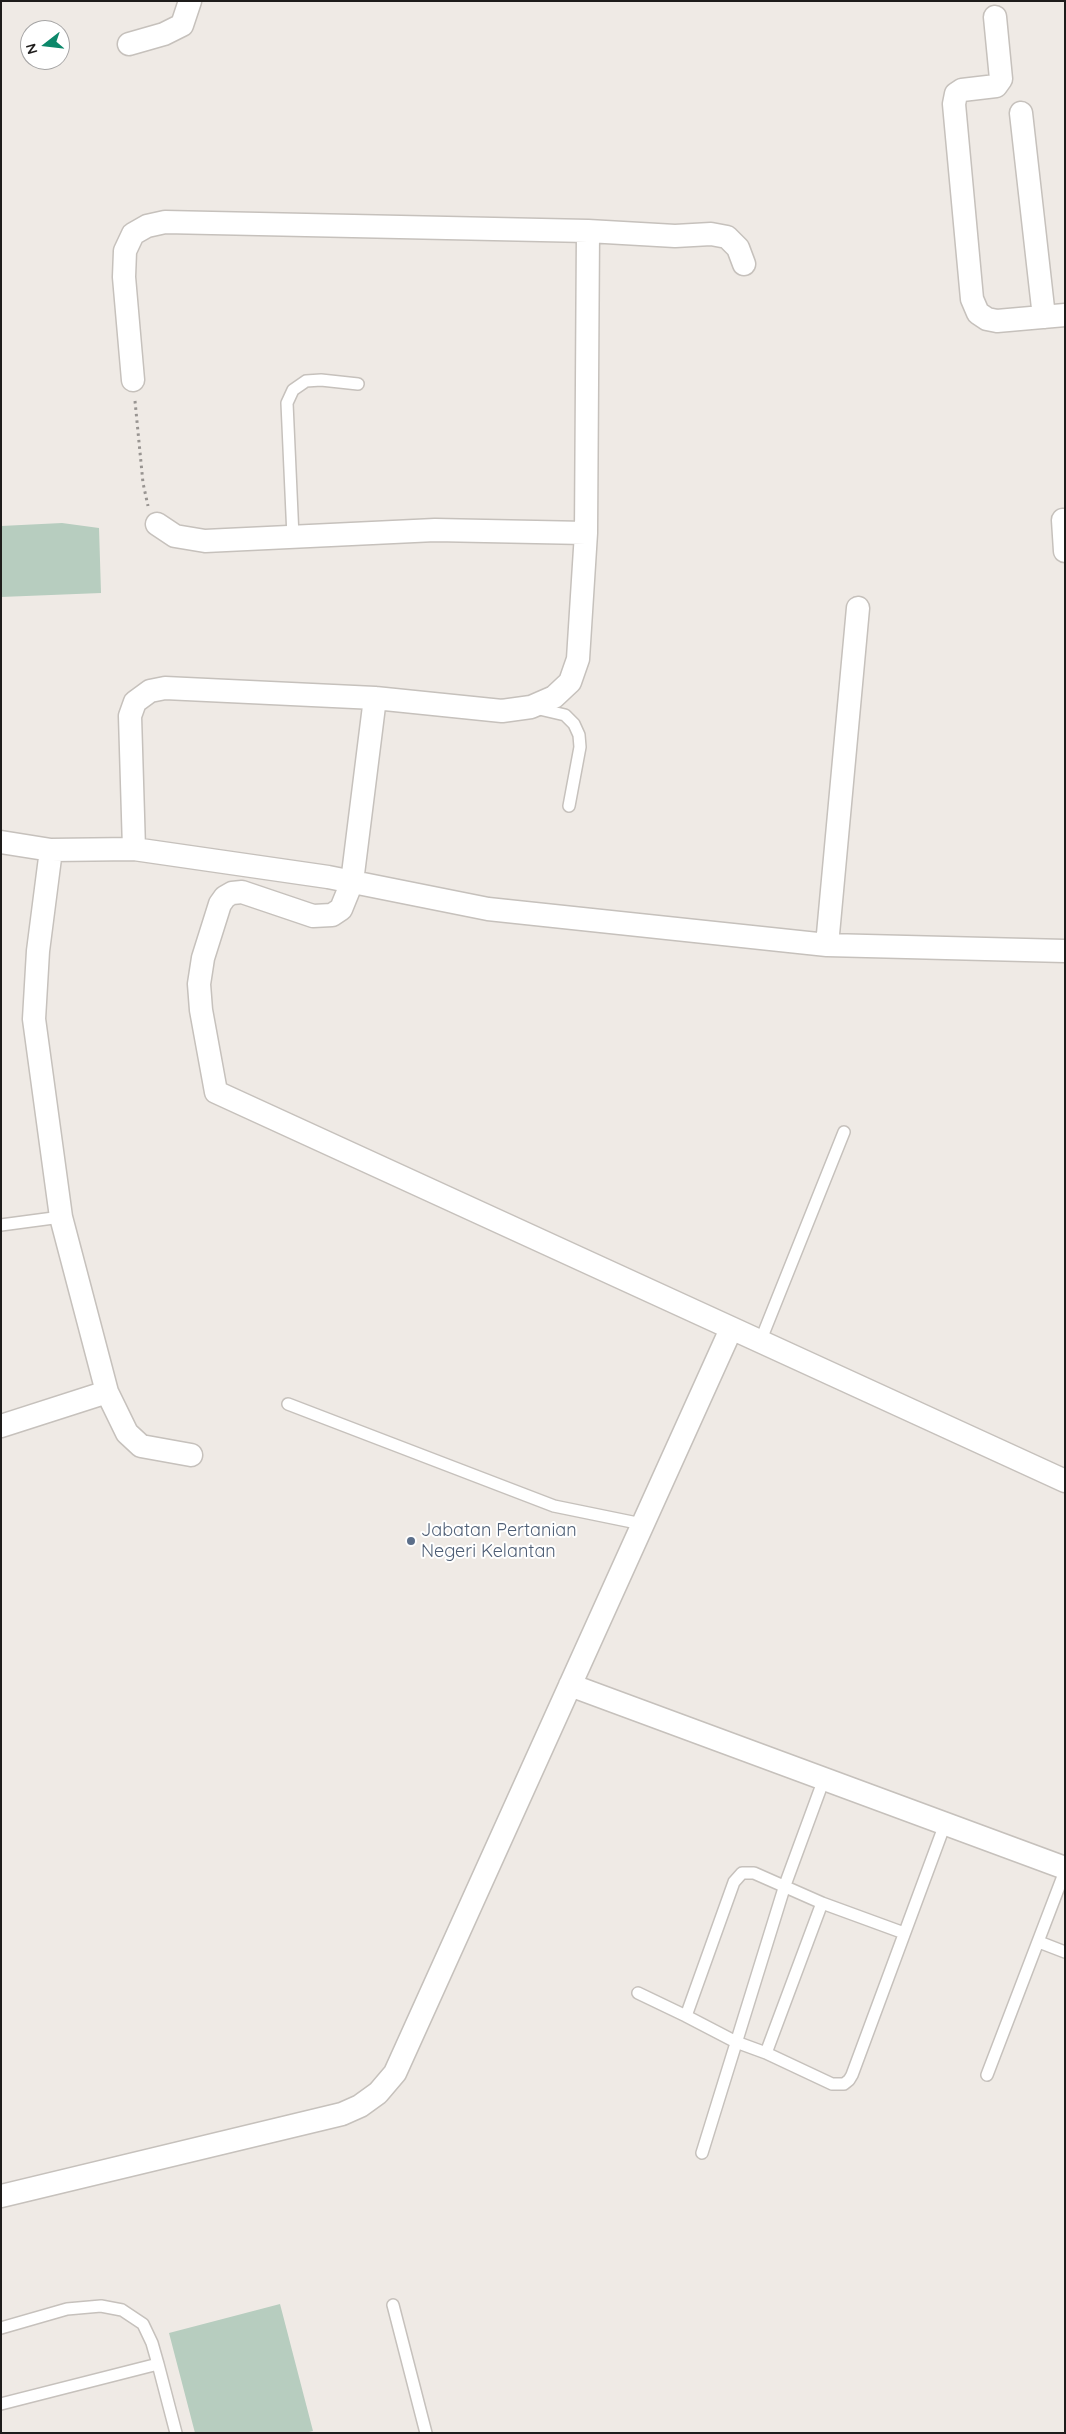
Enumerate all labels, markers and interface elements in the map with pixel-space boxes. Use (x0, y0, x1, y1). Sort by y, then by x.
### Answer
north arrow (20, 20, 70, 70)
text: N (21, 41, 42, 56)
place label: Jabatan Pertanian Negeri Kelantan (421, 1520, 577, 1562)
marker: Jabatan Pertanian Negeri Kelantan (405, 1535, 417, 1547)

